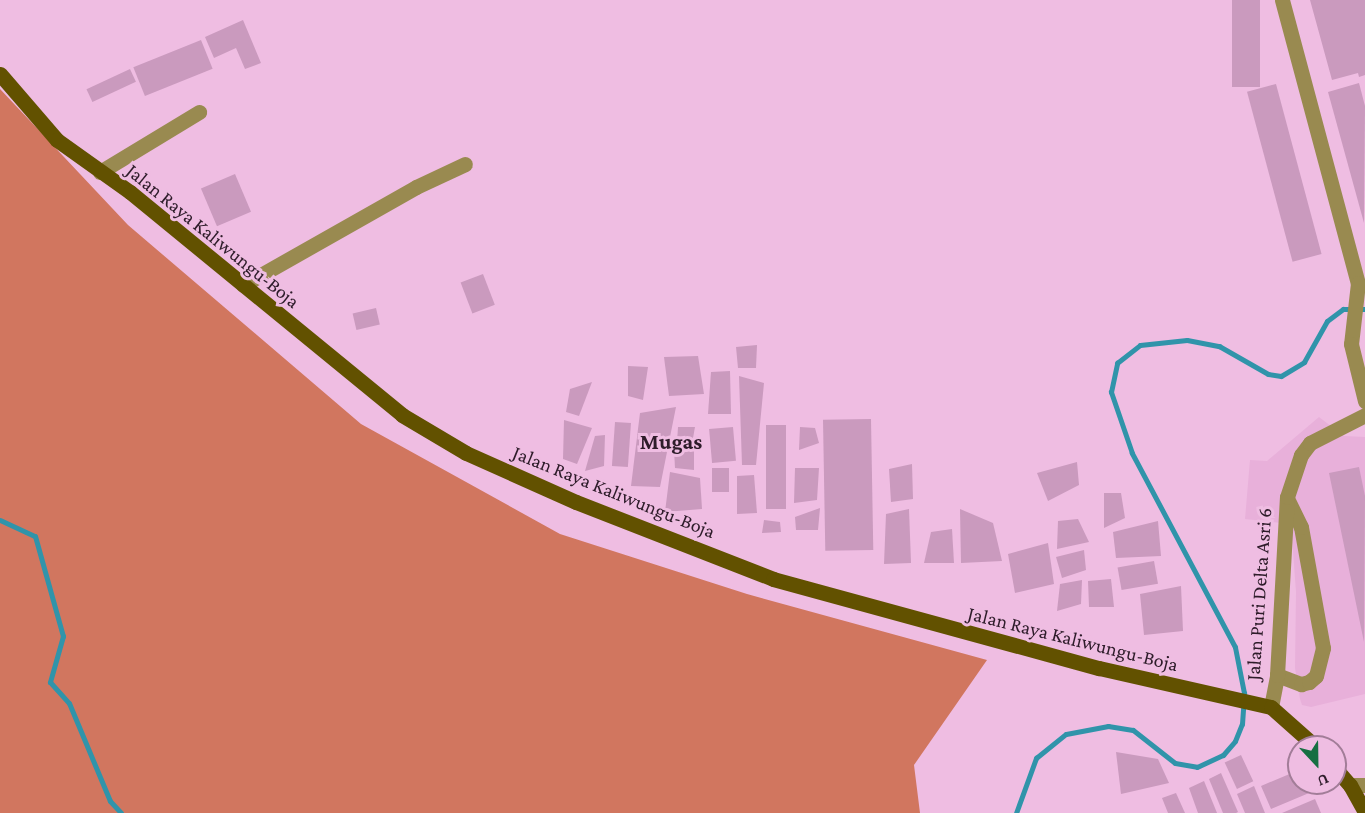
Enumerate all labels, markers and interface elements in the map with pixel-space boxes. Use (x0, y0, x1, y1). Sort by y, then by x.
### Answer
street label: Jalan Raya Kaliwungu-Boja (121, 159, 305, 313)
district label: Mugas (640, 429, 702, 455)
street label: Jalan Raya Kaliwungu-Boja (509, 440, 719, 544)
street label: Jalan Puri Delta Asri 6 (1241, 507, 1277, 681)
street label: Jalan Raya Kaliwungu-Boja (965, 601, 1181, 677)
north arrow (1287, 735, 1347, 795)
text: U (1315, 770, 1331, 790)

